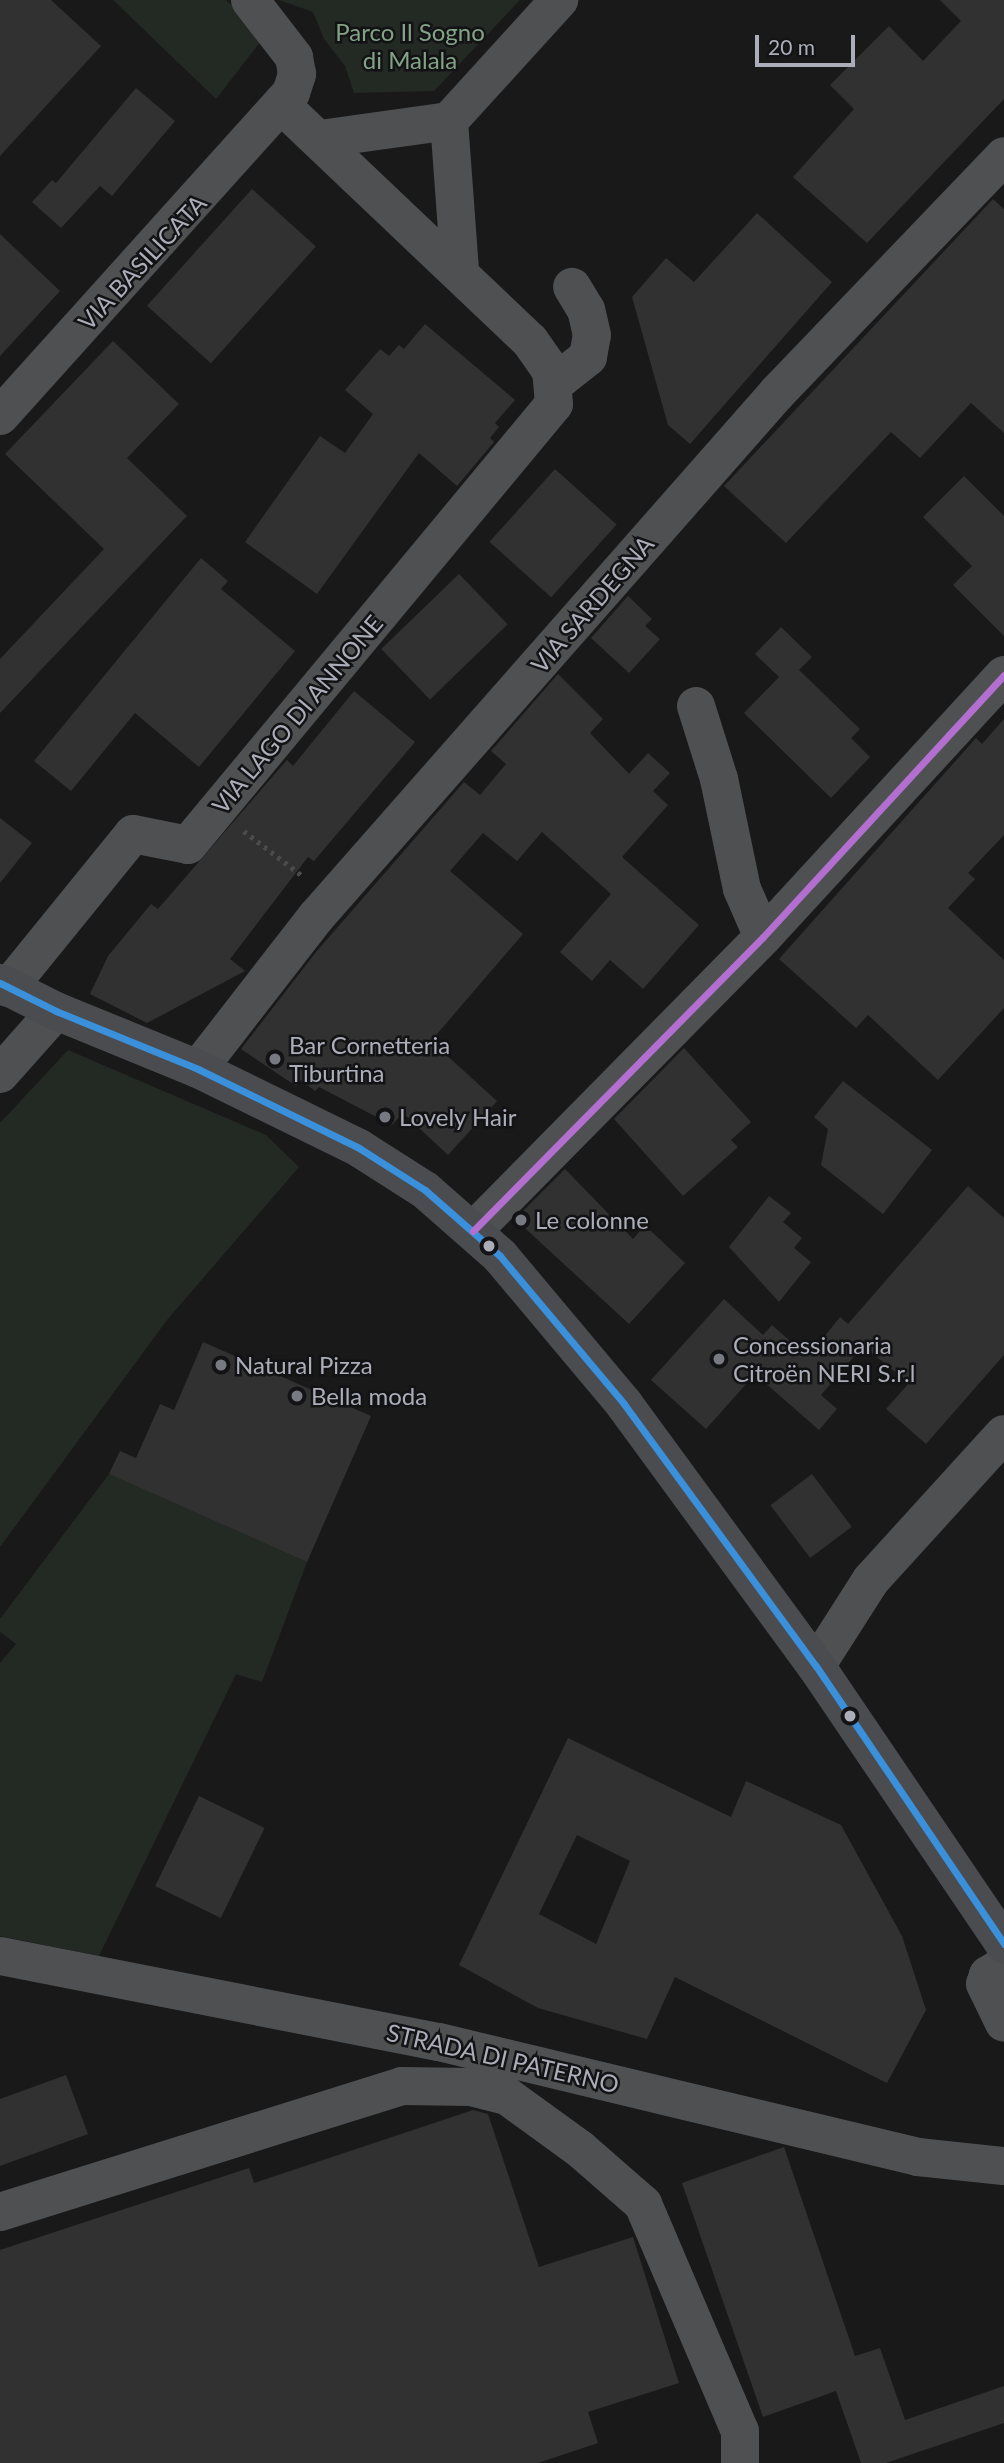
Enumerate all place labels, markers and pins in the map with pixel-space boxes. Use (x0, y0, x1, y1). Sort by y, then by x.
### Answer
place label: Bar Cornetteria Tiburtina (289, 1031, 451, 1087)
marker: Bar Cornetteria Tiburtina (267, 1051, 283, 1067)
place label: Lovely Hair (399, 1103, 517, 1131)
marker: Lovely Hair (377, 1109, 393, 1125)
place label: Le colonne (535, 1206, 649, 1234)
marker: Le colonne (513, 1212, 529, 1228)
unlabelled marker (482, 1239, 496, 1253)
place label: Concessionaria Citroën NERI S.r.l (733, 1331, 915, 1387)
place label: Natural Pizza (235, 1351, 373, 1379)
marker: Concessionaria Citroën NERI S.r.l (711, 1351, 727, 1367)
marker: Natural Pizza (213, 1357, 229, 1373)
place label: Bella moda (311, 1382, 427, 1410)
marker: Bella moda (289, 1388, 305, 1404)
unlabelled marker (843, 1709, 857, 1723)

